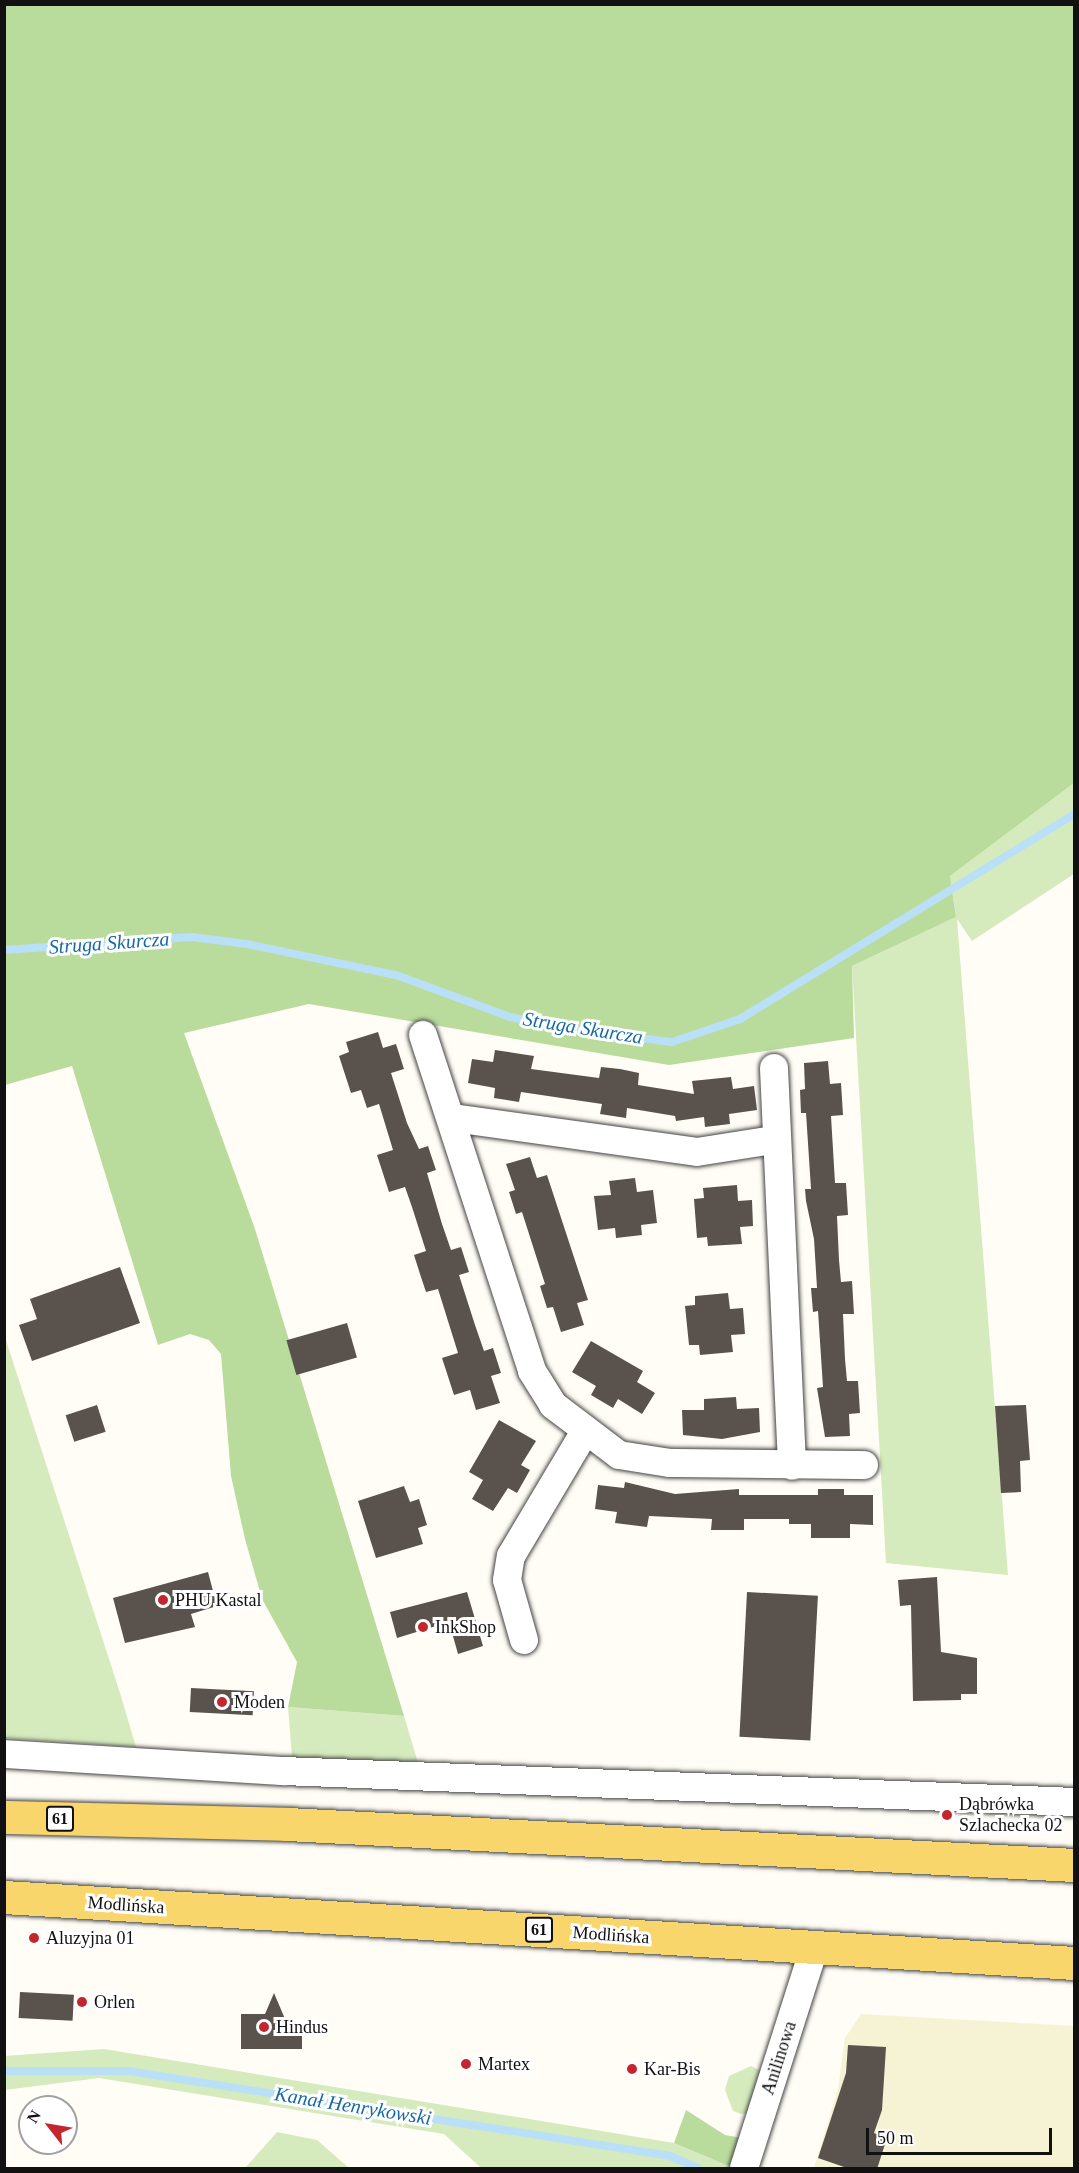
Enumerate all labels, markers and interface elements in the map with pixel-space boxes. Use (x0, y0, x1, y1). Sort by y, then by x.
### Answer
water label: Struga Skurcza (48, 927, 170, 959)
water label: Struga Skurcza (521, 1007, 645, 1049)
place label: PHU Kastal (175, 1589, 261, 1611)
marker: PHU Kastal (156, 1593, 170, 1607)
place label: InkShop (435, 1616, 496, 1638)
marker: InkShop (416, 1620, 430, 1634)
place label: Moden (234, 1691, 285, 1713)
marker: Moden (215, 1695, 229, 1709)
place label: Dąbrówka Szlachecka 02 (959, 1794, 1062, 1836)
road number: 61 (45, 1806, 75, 1832)
marker: Dąbrówka Szlachecka 02 (940, 1808, 954, 1822)
street label: Modlińska (87, 1892, 165, 1918)
road number: 61 (524, 1917, 554, 1943)
street label: Modlińska (572, 1922, 650, 1948)
place label: Aluzyjna 01 (46, 1927, 134, 1949)
marker: Aluzyjna 01 (27, 1931, 41, 1945)
place label: Orlen (94, 1991, 135, 2013)
marker: Orlen (75, 1995, 89, 2009)
place label: Hindus (276, 2016, 328, 2038)
street label: Anilinowa (757, 2019, 801, 2097)
marker: Hindus (257, 2020, 271, 2034)
place label: Martex (478, 2053, 530, 2075)
marker: Martex (459, 2057, 473, 2071)
place label: Kar-Bis (644, 2058, 701, 2080)
marker: Kar-Bis (625, 2062, 639, 2076)
water label: Kanał Henrykowski (273, 2082, 433, 2130)
north arrow (18, 2095, 78, 2155)
text: N (24, 2107, 44, 2126)
scale bar (869, 2116, 1055, 2154)
text: 50 m (877, 2128, 914, 2148)

